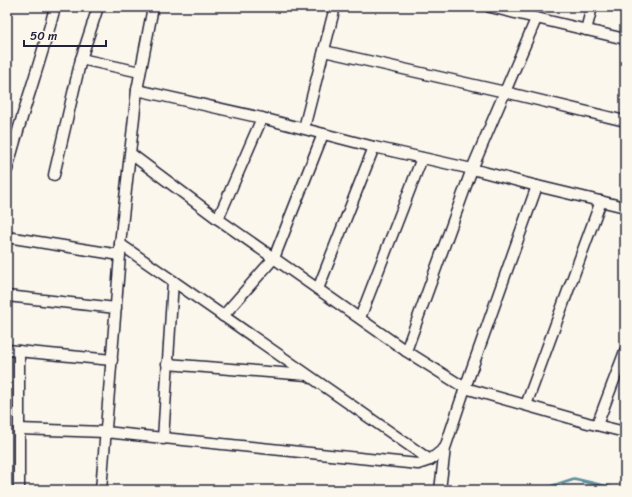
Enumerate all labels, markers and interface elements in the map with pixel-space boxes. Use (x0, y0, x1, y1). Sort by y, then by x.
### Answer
scale bar (24, 22, 106, 48)
text: 50 m (30, 25, 57, 47)

